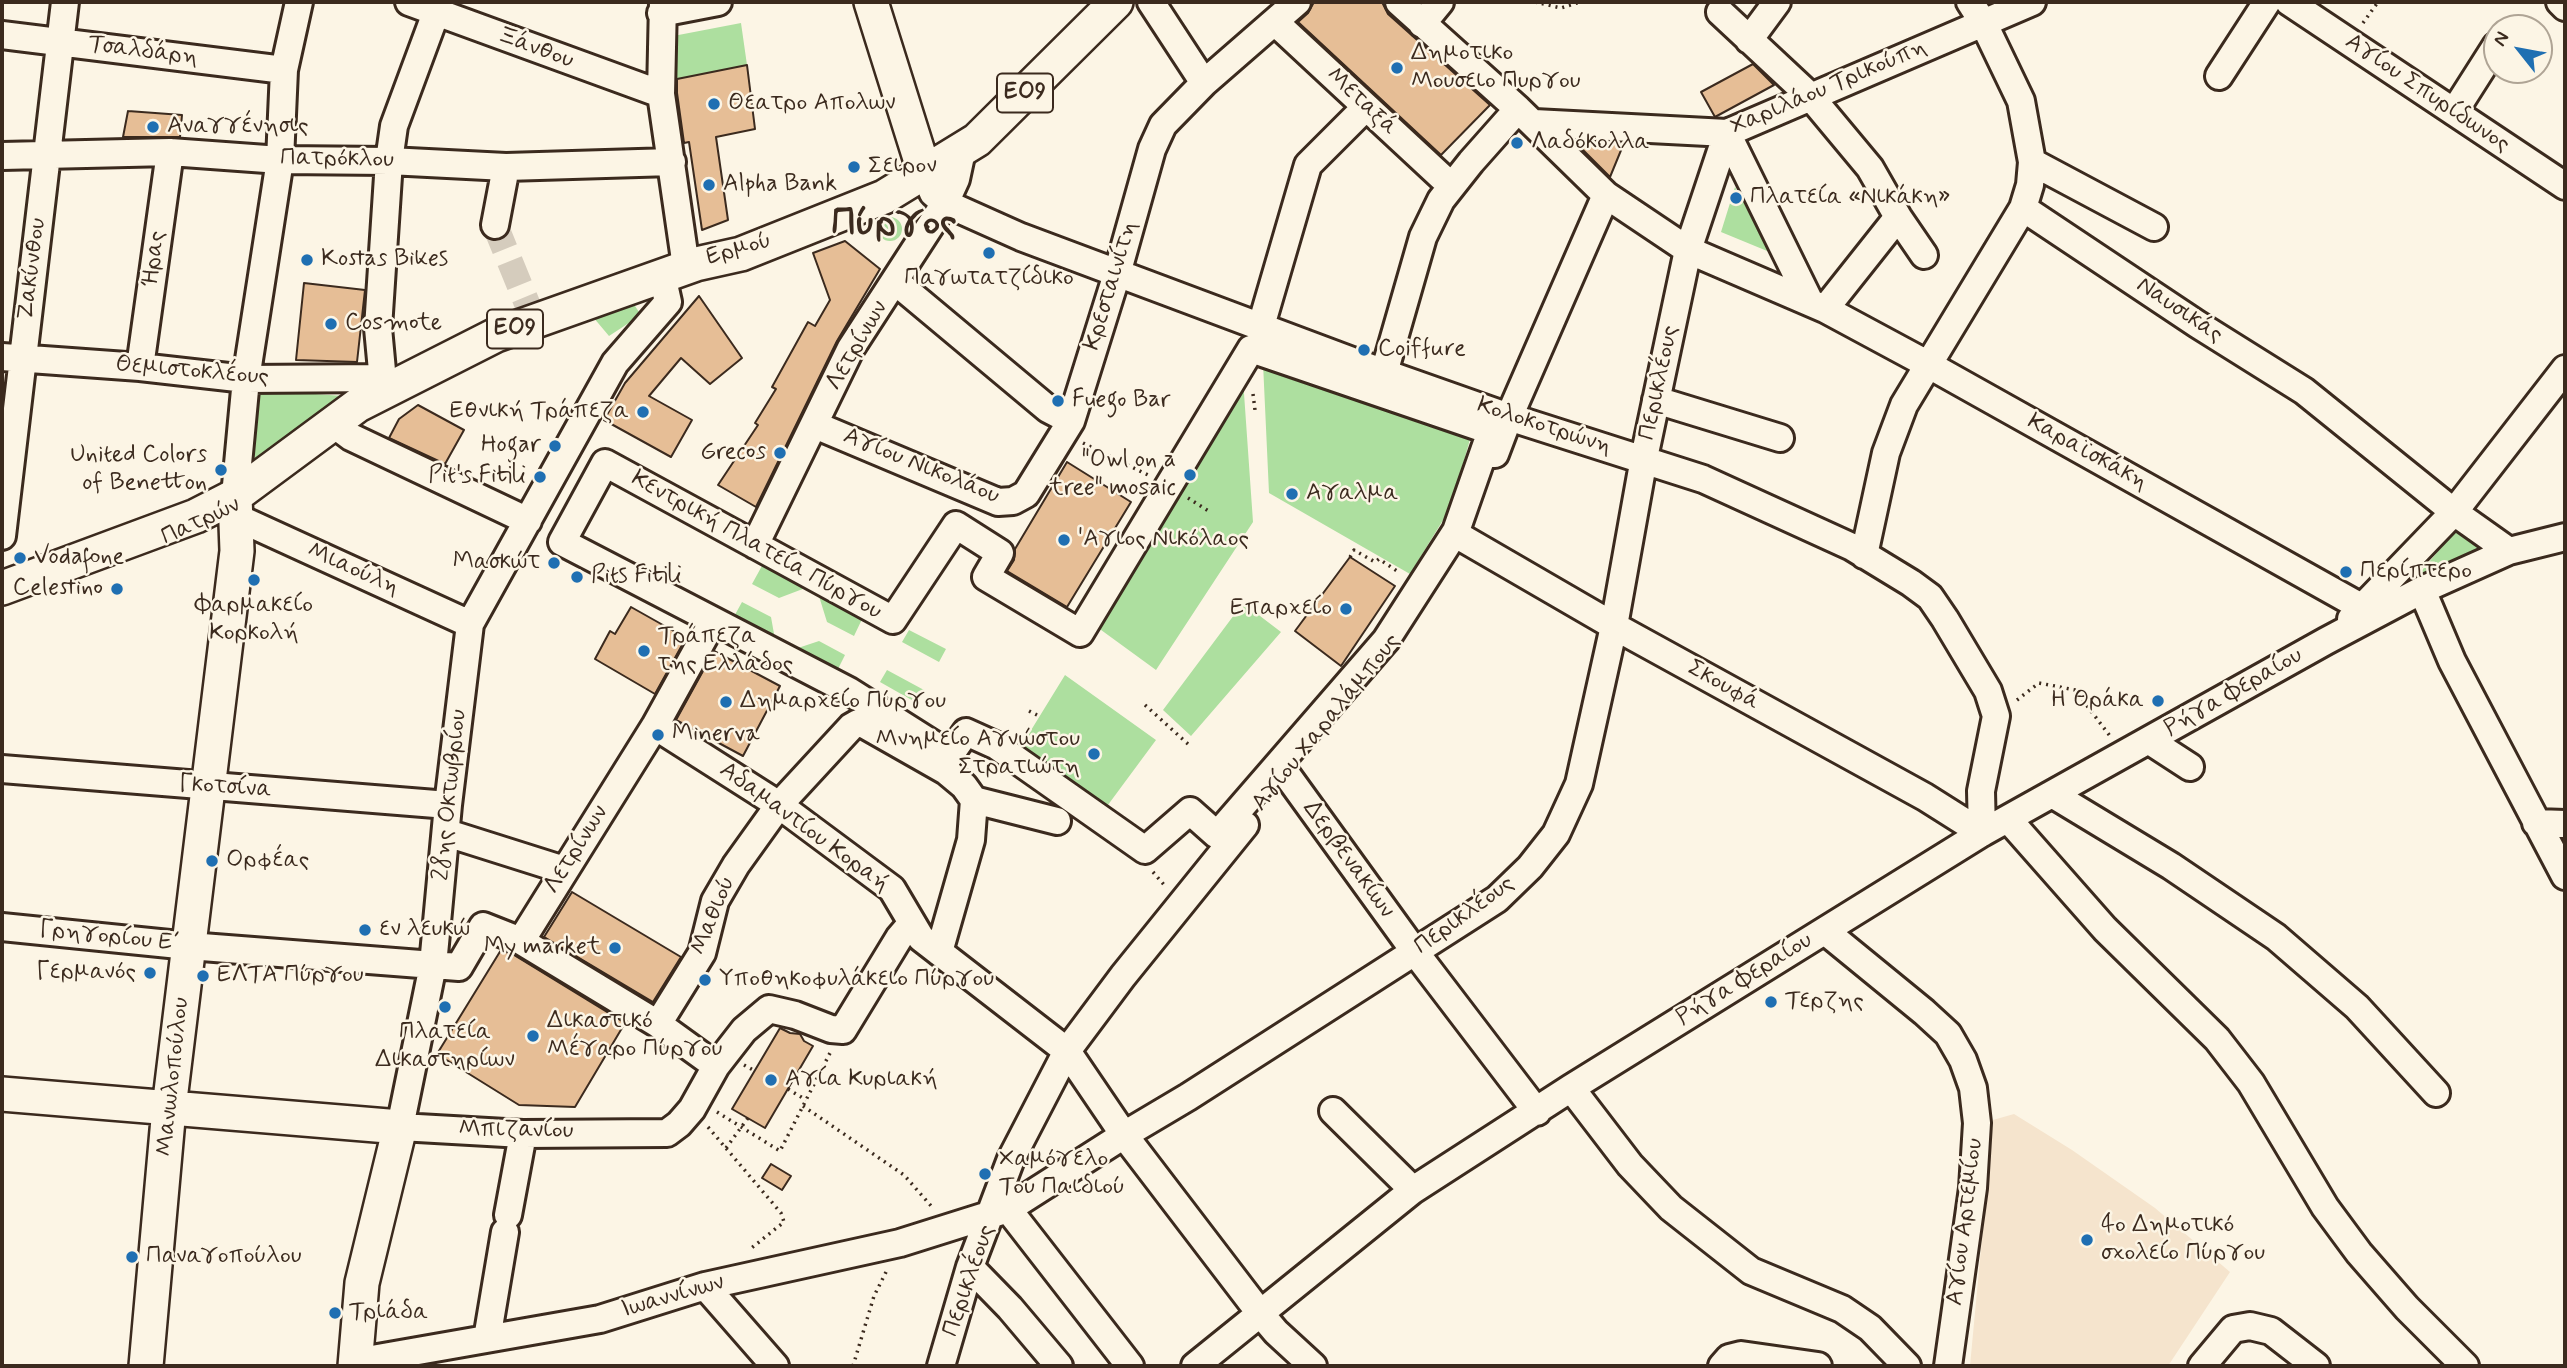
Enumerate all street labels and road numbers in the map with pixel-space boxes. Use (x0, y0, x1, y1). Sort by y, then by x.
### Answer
street label: Ξάνθου (493, 22, 577, 76)
street label: Αγίου Σπυρίδωνος (2339, 28, 2515, 160)
street label: Τσαλδάρη (87, 31, 199, 73)
street label: Χαριλάου Τρικούπη (1727, 34, 1931, 142)
street label: Μεταξά (1319, 62, 1403, 142)
road number: ΕΟ9 (997, 74, 1053, 113)
street label: Πατρόκλου (280, 145, 394, 175)
street label: Ζακύνθου (12, 216, 54, 322)
street label: Κρεσταινίτη (1079, 218, 1145, 354)
street label: Ερμού (703, 227, 775, 273)
street label: Ήρας (137, 229, 173, 289)
street label: Ναυσικάς (2130, 272, 2228, 350)
street label: Λετρίνων (821, 296, 895, 396)
road number: ΕΟ9 (487, 310, 543, 348)
street label: Περικλέους (1634, 323, 1686, 443)
street label: Θεμιστοκλέους (114, 351, 270, 393)
street label: Κολοκοτρώνη (1473, 392, 1615, 462)
street label: Καραϊσκάκη (2022, 408, 2152, 498)
street label: Αγίου Νικολάου (839, 423, 1003, 511)
street label: Κεντρική Πλατεία Πύργου (626, 465, 886, 627)
street label: Πατρών (157, 491, 245, 553)
street label: Μιαούλη (303, 537, 403, 603)
street label: Αγίου Χαραλάμπους (1247, 628, 1407, 818)
street label: Ρήγα Φεραίου (2160, 642, 2308, 744)
street label: Σκουφά (1682, 655, 1764, 717)
street label: 28ης Οκτωβρίου (428, 708, 474, 882)
street label: Αδαμαντίου Κοραή (713, 757, 895, 899)
street label: Γκοτσίνα (177, 770, 273, 806)
street label: Δερβενακίων (1296, 796, 1400, 924)
street label: Λετρίνων (539, 800, 615, 900)
street label: Περικλέους (1409, 870, 1521, 962)
street label: Μαθιού (685, 872, 743, 960)
street label: Γρηγορίου Ε΄ (37, 916, 189, 960)
street label: Ρήγα Φεραίου (1672, 927, 1818, 1033)
street label: Μανωλοπούλου (151, 996, 197, 1158)
street label: Μπιζανίου (458, 1116, 574, 1146)
street label: Αγίου Αρτεμίου (1941, 1137, 1991, 1307)
street label: Περικλέους (937, 1221, 1003, 1341)
street label: Ιωαννίνων (618, 1269, 728, 1325)

